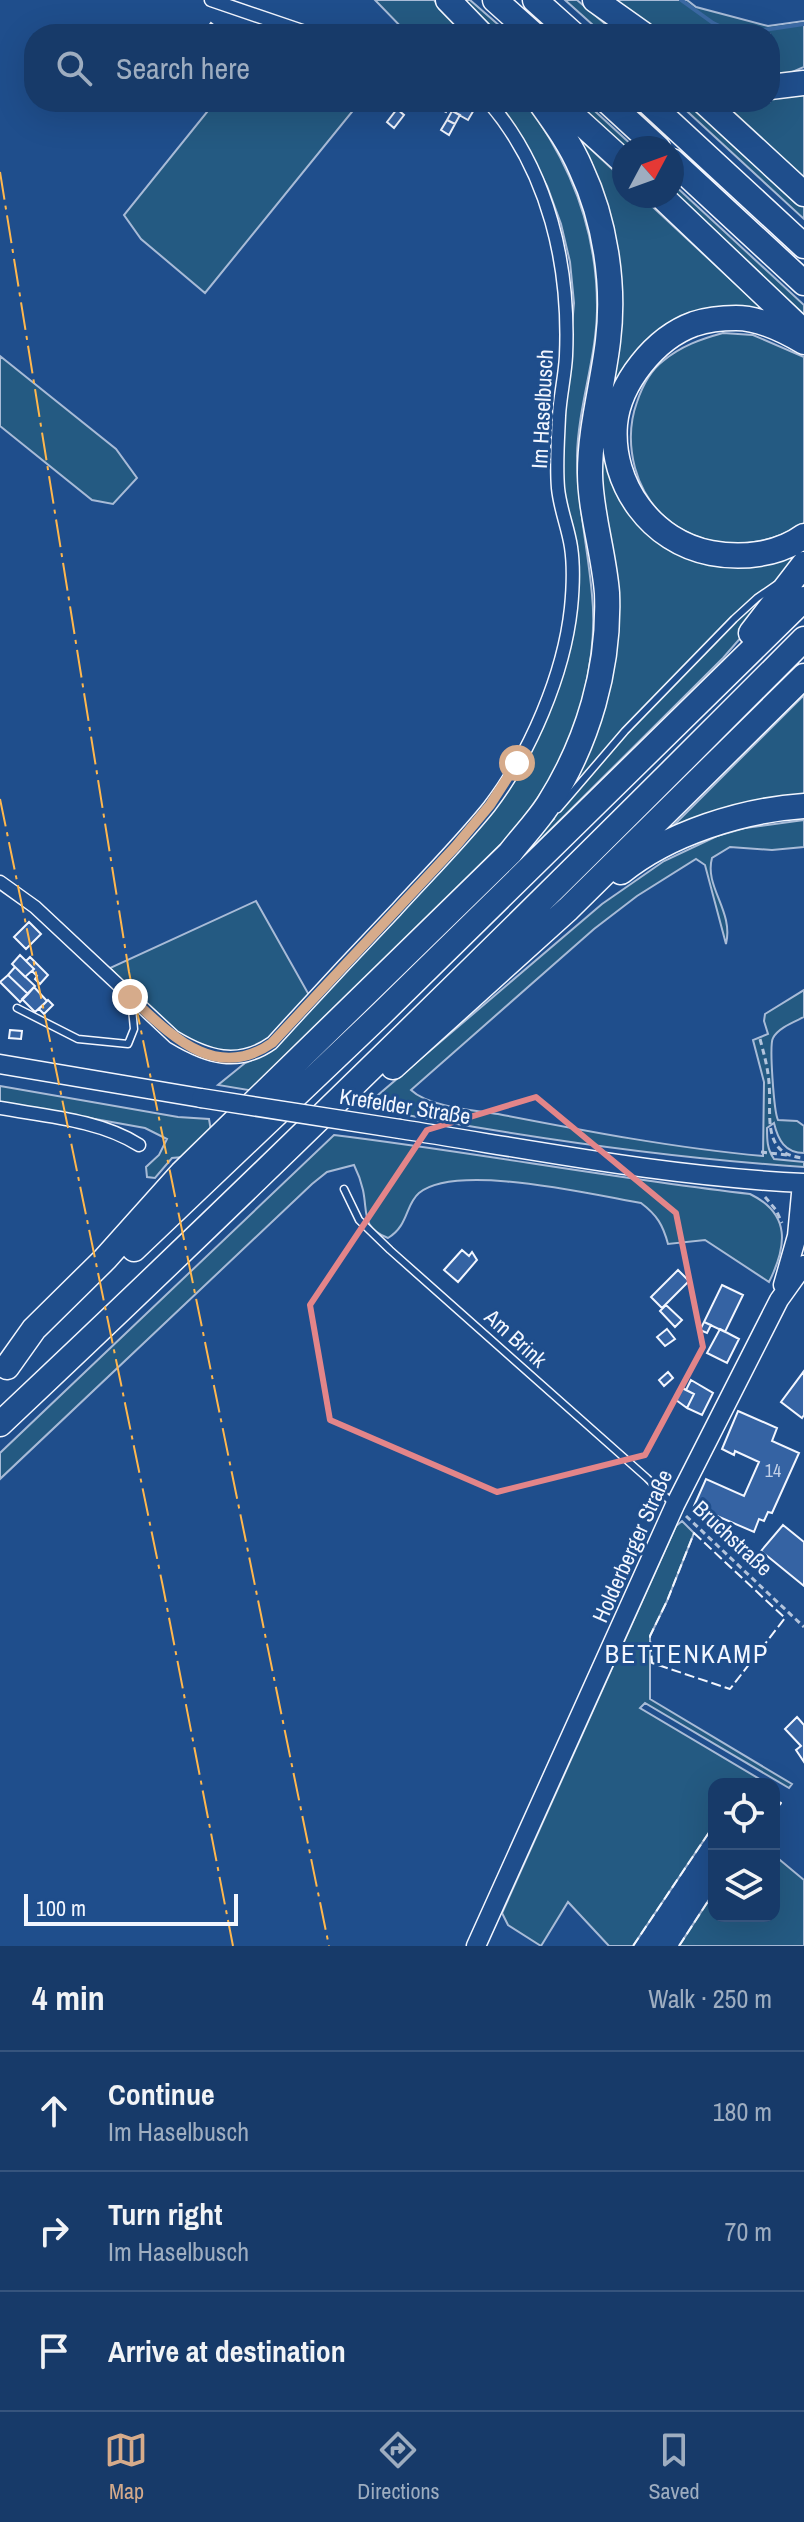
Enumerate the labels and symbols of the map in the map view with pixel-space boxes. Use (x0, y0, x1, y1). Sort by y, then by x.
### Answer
north arrow (612, 136, 684, 208)
street label: Im Haselbusch (524, 349, 560, 469)
route start (499, 745, 535, 781)
route end (112, 979, 148, 1015)
street label: Krefelder Straße (337, 1081, 473, 1131)
street label: Am Brink (478, 1301, 554, 1375)
house number: 14 (765, 1458, 781, 1483)
street label: Holderberger Straße (585, 1465, 679, 1627)
street label: Bruchstraße (687, 1494, 779, 1582)
district label: BETTENKAMP (605, 1636, 769, 1671)
scale bar (24, 1890, 238, 1926)

